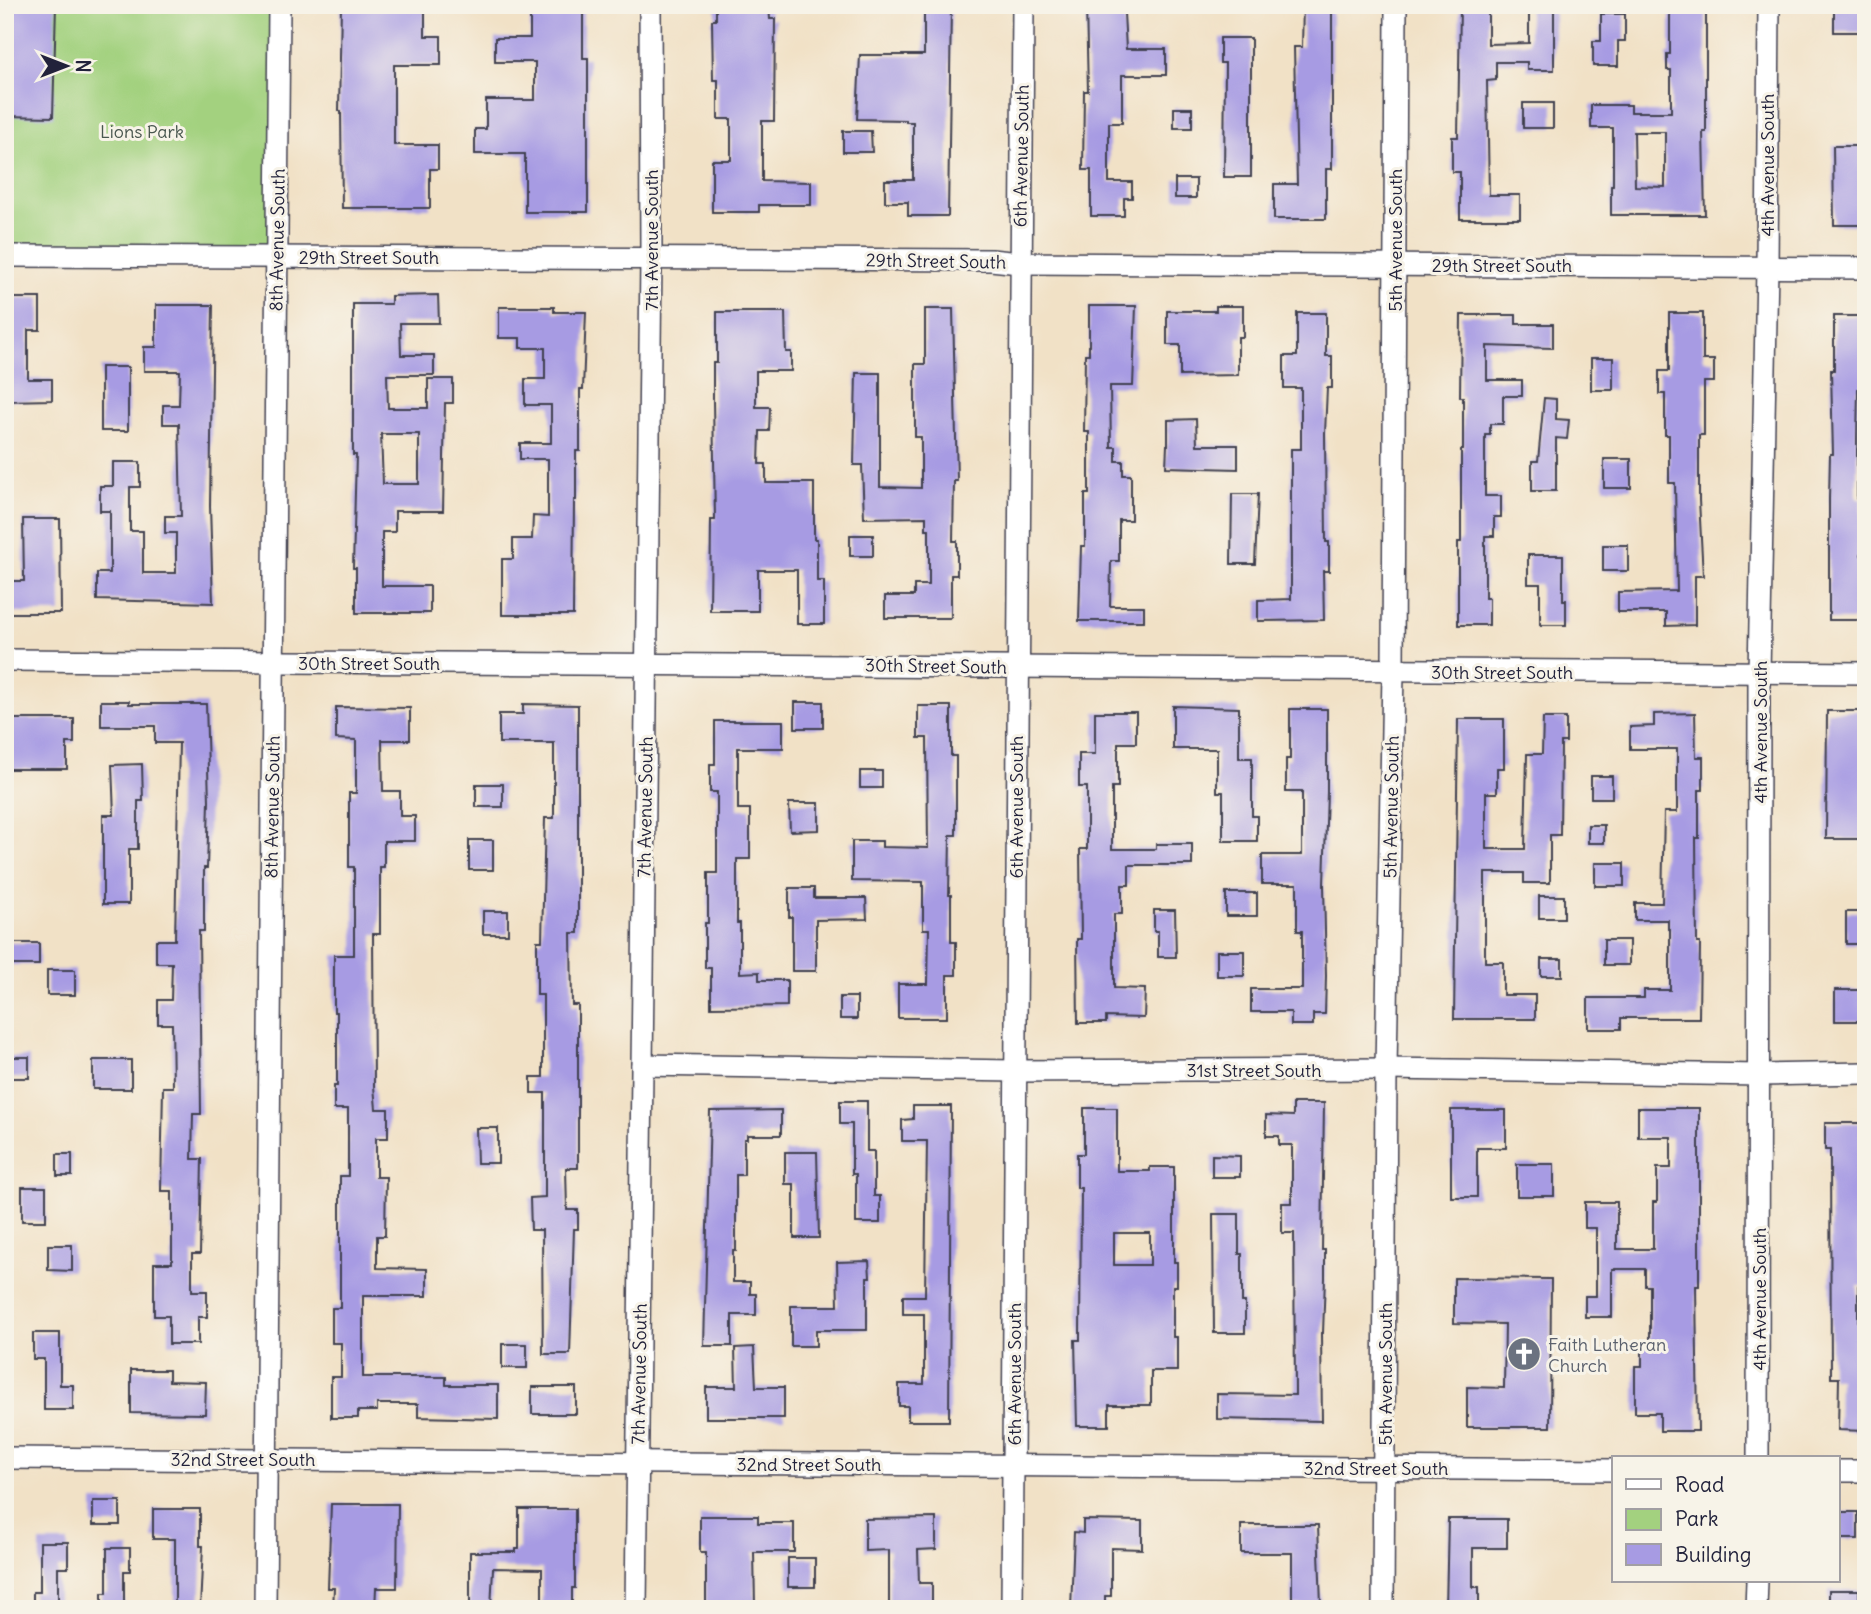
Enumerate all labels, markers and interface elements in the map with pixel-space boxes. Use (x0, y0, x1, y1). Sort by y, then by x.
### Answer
north arrow (32, 32, 102, 102)
text: N (71, 59, 95, 73)
street label: 6th Avenue South (1008, 84, 1034, 228)
street label: 4th Avenue South (1756, 94, 1779, 236)
park label: Lions Park (100, 120, 184, 143)
street label: 8th Avenue South (264, 168, 290, 312)
street label: 7th Avenue South (640, 169, 663, 311)
street label: 5th Avenue South (1384, 169, 1407, 311)
street label: 29th Street South (299, 246, 439, 269)
street label: 29th Street South (866, 248, 1006, 274)
street label: 29th Street South (1432, 254, 1572, 277)
street label: 30th Street South (298, 652, 440, 675)
street label: 30th Street South (865, 653, 1007, 679)
street label: 30th Street South (1431, 661, 1573, 684)
street label: 4th Avenue South (1749, 661, 1772, 803)
street label: 8th Avenue South (259, 735, 285, 879)
street label: 5th Avenue South (1378, 735, 1404, 879)
street label: 7th Avenue South (632, 736, 658, 878)
street label: 6th Avenue South (1005, 736, 1028, 878)
street label: 31st Street South (1186, 1059, 1322, 1082)
street label: 4th Avenue South (1748, 1228, 1771, 1370)
street label: 7th Avenue South (626, 1303, 652, 1445)
street label: 6th Avenue South (1003, 1303, 1026, 1445)
street label: 5th Avenue South (1374, 1303, 1397, 1445)
place label: Faith Lutheran Church (1548, 1333, 1666, 1377)
church icon: Faith Lutheran Church (1505, 1335, 1543, 1373)
street label: 32nd Street South (171, 1448, 315, 1471)
street label: 32nd Street South (737, 1453, 881, 1476)
legend (1612, 1456, 1840, 1582)
street label: 32nd Street South (1304, 1457, 1448, 1480)
text: Road (1675, 1471, 1724, 1498)
text: Park (1675, 1505, 1718, 1532)
text: Building (1675, 1541, 1751, 1568)

